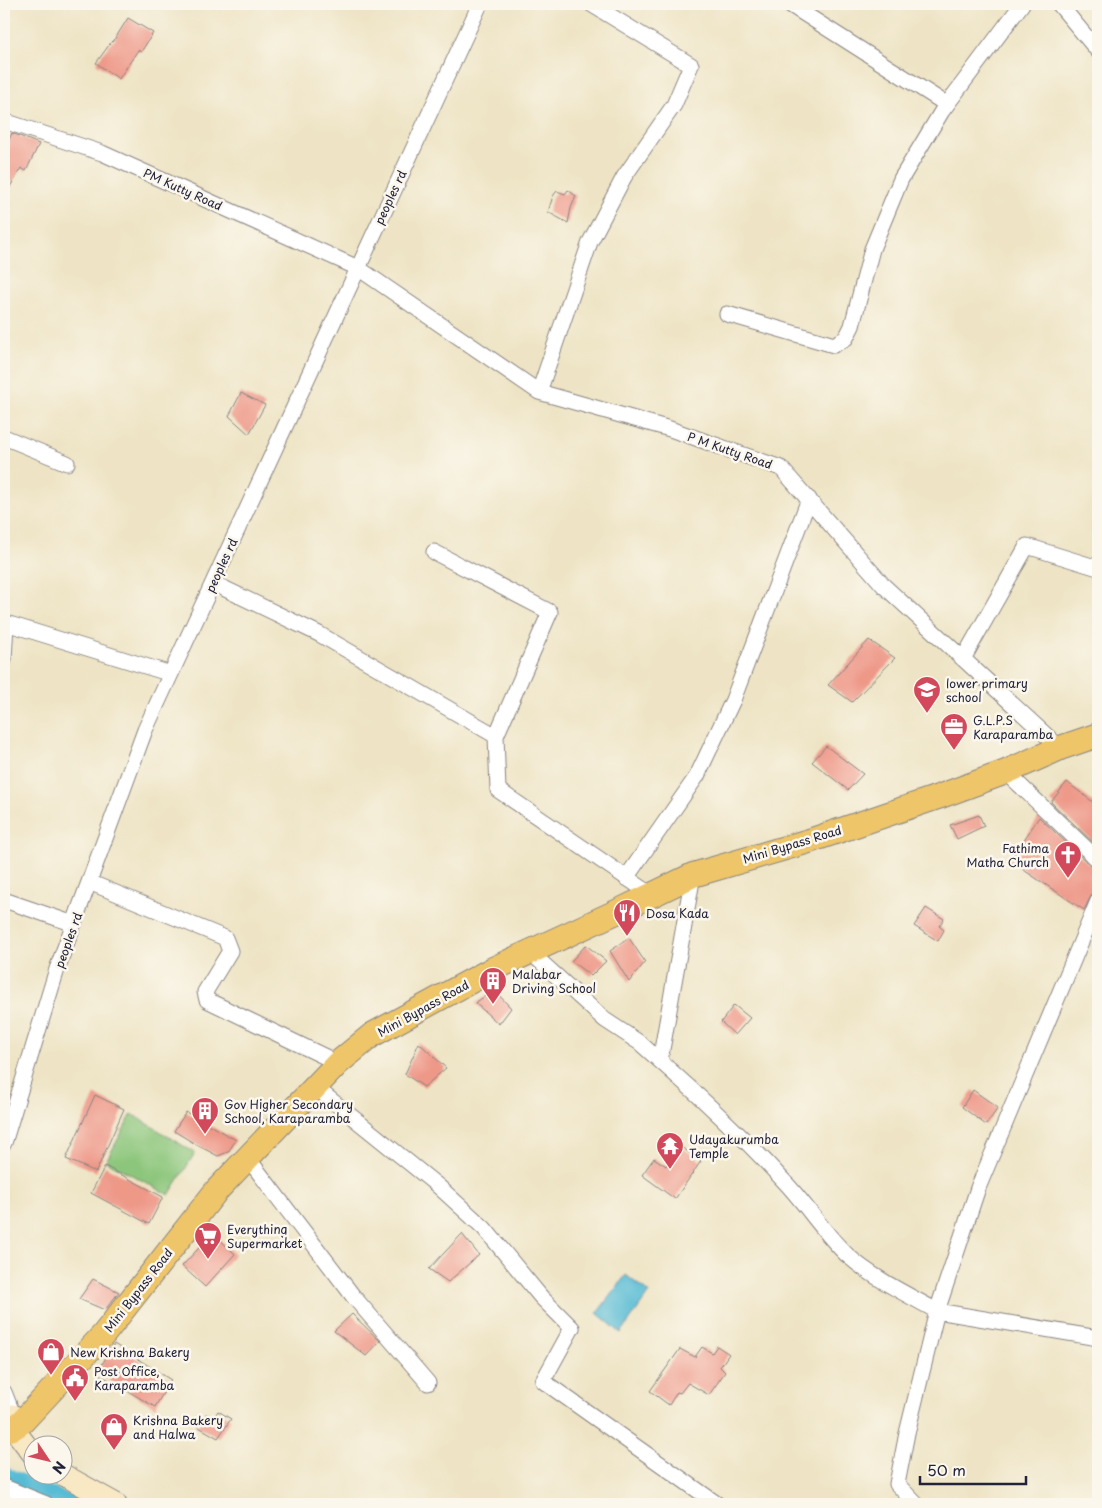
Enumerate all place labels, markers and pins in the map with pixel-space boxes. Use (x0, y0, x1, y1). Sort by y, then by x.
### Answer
place label: lower primary school (946, 674, 1028, 706)
school or university icon: lower primary school (912, 675, 942, 714)
place label: G.L.P.S Karaparamba (973, 711, 1054, 743)
office icon: G.L.P.S Karaparamba (939, 712, 969, 751)
place label: Fathima Matha Church (966, 839, 1049, 871)
church icon: Fathima Matha Church (1053, 840, 1083, 879)
restaurant icon: Dosa Kada (612, 898, 642, 937)
place label: Dosa Kada (646, 904, 709, 922)
place label: Malabar Driving School (512, 965, 596, 997)
building icon: Malabar Driving School (478, 966, 508, 1005)
place label: Gov Higher Secondary School, Karaparamba (224, 1095, 353, 1127)
building icon: Gov Higher Secondary School, Karaparamba (190, 1096, 220, 1135)
place label: Udayakurumba Temple (689, 1130, 779, 1162)
temple icon: Udayakurumba Temple (655, 1131, 685, 1170)
place label: Everything Supermarket (227, 1220, 302, 1252)
supermarket icon: Everything Supermarket (193, 1221, 223, 1260)
shop icon: New Krishna Bakery (36, 1337, 66, 1376)
place label: New Krishna Bakery (70, 1343, 190, 1361)
place label: Post Office, Karaparamba (94, 1362, 175, 1394)
public building icon: Post Office, Karaparamba (60, 1363, 90, 1402)
place label: Krishna Bakery and Halwa (133, 1411, 223, 1443)
shop icon: Krishna Bakery and Halwa (99, 1412, 129, 1451)

